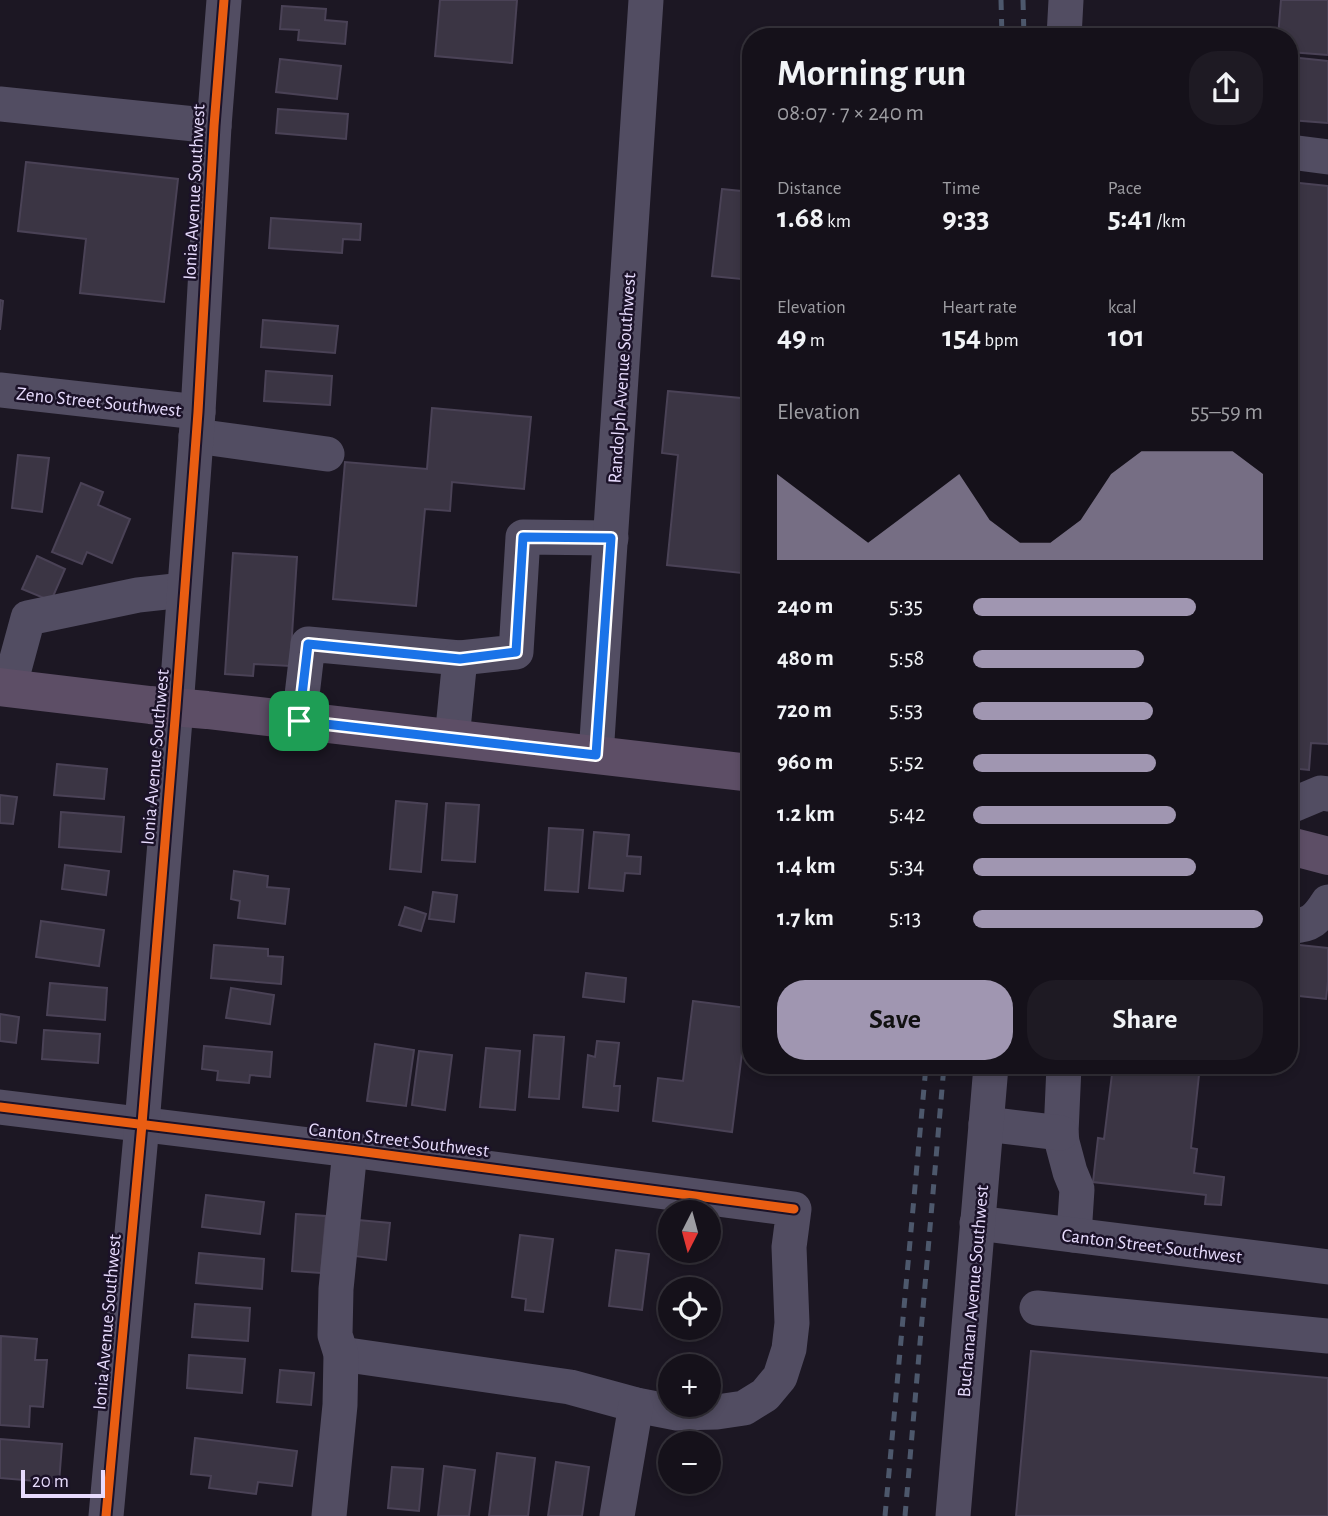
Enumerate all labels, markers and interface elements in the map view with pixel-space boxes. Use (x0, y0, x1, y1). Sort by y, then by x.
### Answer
button: share (1189, 51, 1263, 125)
text: Morning run (777, 55, 966, 93)
text: 08:07 · 7 × 240 m (777, 102, 924, 125)
street label: Ionia Avenue Southwest (180, 104, 209, 281)
text: Distance (777, 179, 841, 198)
text: Time (942, 179, 980, 198)
text: Pace (1108, 179, 1142, 198)
text: 1.68 (777, 203, 824, 233)
text: 9:33 (942, 203, 990, 233)
text: 5:41 (1108, 203, 1153, 233)
text: km (824, 212, 851, 231)
text: /km (1153, 212, 1186, 231)
street label: Randolph Avenue Southwest (606, 272, 639, 484)
text: Elevation (777, 298, 846, 317)
text: Heart rate (942, 298, 1017, 317)
text: kcal (1108, 298, 1137, 317)
text: 49 (777, 322, 807, 352)
text: 154 (942, 322, 981, 352)
text: 101 (1108, 322, 1145, 352)
text: m (807, 331, 825, 350)
text: bpm (981, 331, 1019, 350)
street label: Zeno Street Southwest (15, 384, 182, 421)
text: Elevation (777, 401, 860, 424)
text: 55–59 m (1190, 401, 1263, 424)
text: 240 m (777, 595, 833, 618)
text: 5:35 (889, 595, 923, 618)
text: 480 m (777, 647, 834, 670)
text: 5:58 (889, 647, 924, 670)
street label: Ionia Avenue Southwest (138, 669, 173, 846)
pin (269, 691, 329, 751)
text: 720 m (777, 699, 832, 722)
text: 5:53 (889, 699, 923, 722)
icon: arrive (280, 702, 318, 740)
text: 960 m (777, 751, 833, 774)
text: 5:52 (889, 751, 924, 774)
text: 1.2 km (777, 803, 835, 826)
text: 5:42 (889, 803, 925, 826)
text: 1.4 km (777, 855, 836, 878)
text: 5:34 (889, 855, 924, 878)
text: 1.7 km (777, 907, 834, 930)
text: 5:13 (889, 907, 921, 930)
button: Save (777, 980, 1013, 1060)
button: Share (1027, 980, 1263, 1060)
street label: Canton Street Southwest (308, 1120, 490, 1161)
street label: Buchanan Avenue Southwest (955, 1184, 992, 1398)
north arrow (658, 1200, 721, 1264)
map controls (658, 1200, 721, 1494)
street label: Canton Street Southwest (1061, 1226, 1243, 1267)
street label: Ionia Avenue Southwest (90, 1234, 125, 1411)
button: locate (658, 1277, 721, 1340)
button: + (658, 1354, 721, 1417)
button: − (658, 1431, 721, 1494)
scale bar (21, 1467, 105, 1499)
text: 20 m (32, 1472, 69, 1491)

